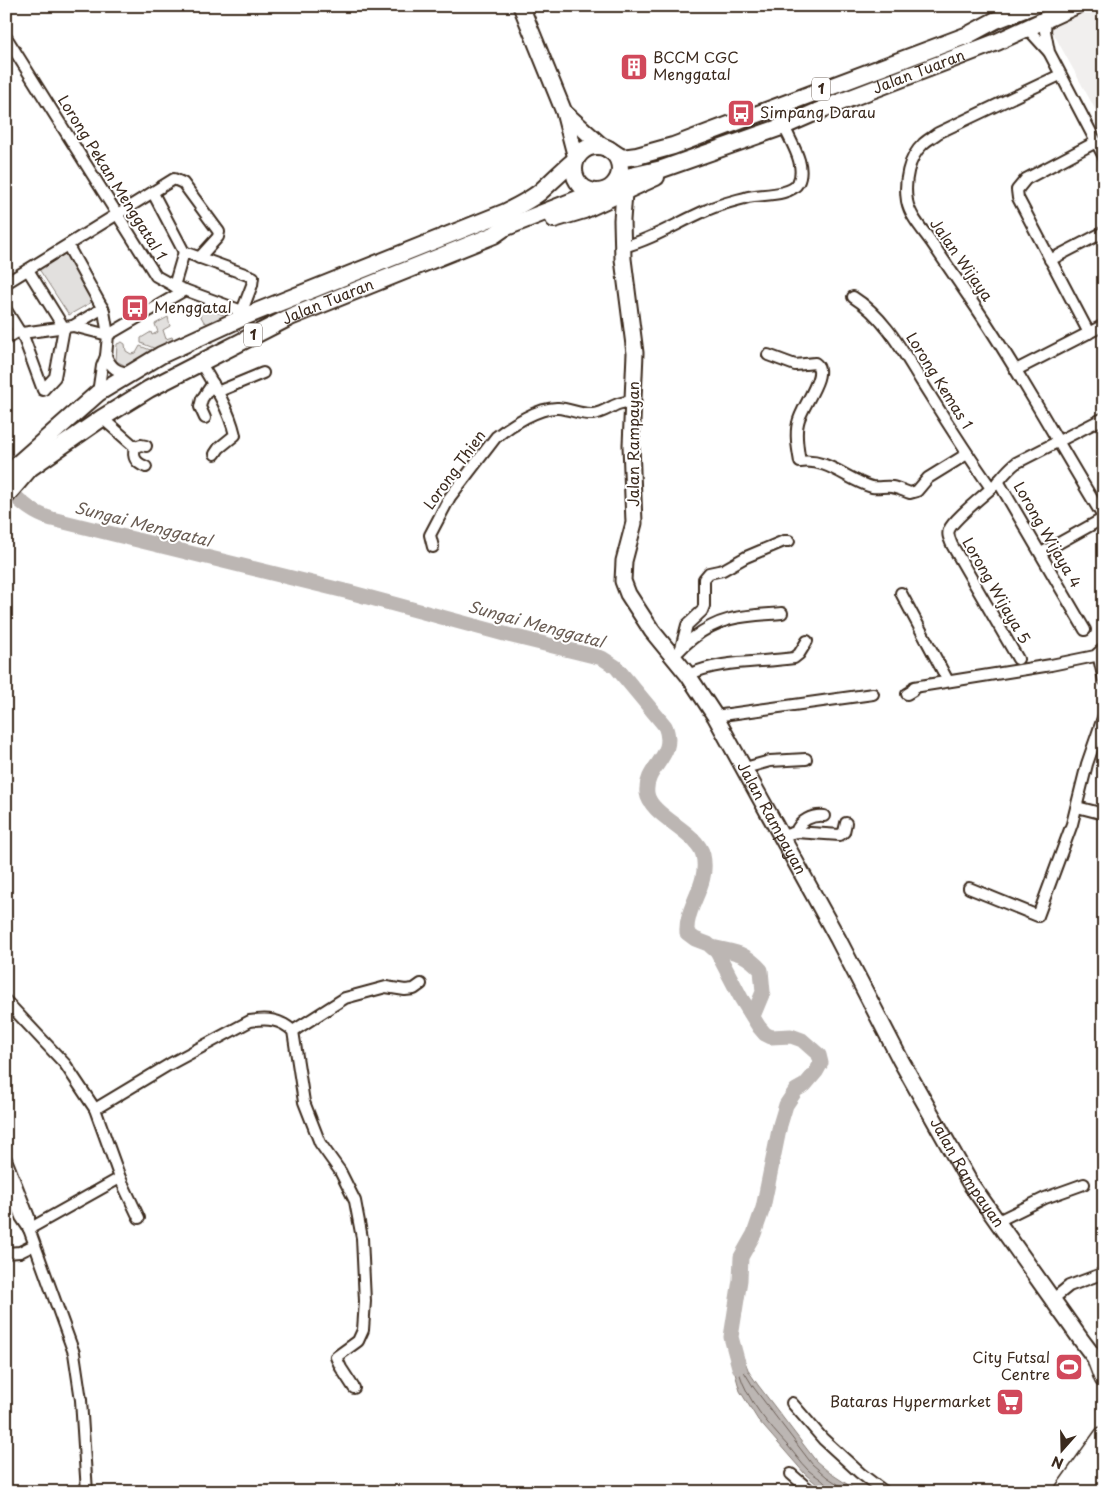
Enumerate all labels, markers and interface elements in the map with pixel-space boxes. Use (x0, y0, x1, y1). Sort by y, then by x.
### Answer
street label: Jalan Tuaran (869, 42, 968, 99)
place label: BCCM CGC Menggatal (653, 45, 739, 85)
building icon: BCCM CGC Menggatal (619, 52, 649, 82)
road number: 1 (812, 78, 830, 100)
street label: Lorong Pekan Menggatal 1 (53, 90, 174, 264)
bus stop icon: Simpang Darau (726, 98, 756, 128)
place label: Simpang Darau (760, 100, 876, 123)
street label: Jalan Wijaya (925, 213, 1000, 306)
street label: Jalan Tuaran (277, 271, 377, 329)
bus stop icon: Menggatal (120, 293, 150, 323)
place label: Menggatal (154, 295, 232, 318)
road number: 1 (244, 324, 262, 346)
street label: Lorong Kemas 1 (901, 327, 979, 433)
street label: Jalan Rampayan (621, 381, 644, 507)
street label: Lorong Thien (417, 425, 490, 514)
street label: Lorong Wijaya 4 (1009, 477, 1088, 592)
water label: Sungai Menggatal (72, 494, 217, 552)
street label: Lorong Wijaya 5 (957, 533, 1037, 648)
water label: Sungai Menggatal (465, 593, 609, 653)
street label: Jalan Rampayan (732, 757, 813, 878)
street label: Jalan Rampayan (925, 1113, 1011, 1232)
place label: City Futsal Centre (972, 1345, 1050, 1385)
sports icon: City Futsal Centre (1054, 1352, 1084, 1382)
supermarket icon: Bataras Hypermarket (995, 1387, 1025, 1417)
place label: Bataras Hypermarket (830, 1389, 991, 1412)
north arrow (1038, 1426, 1088, 1476)
text: N (1049, 1451, 1066, 1474)

